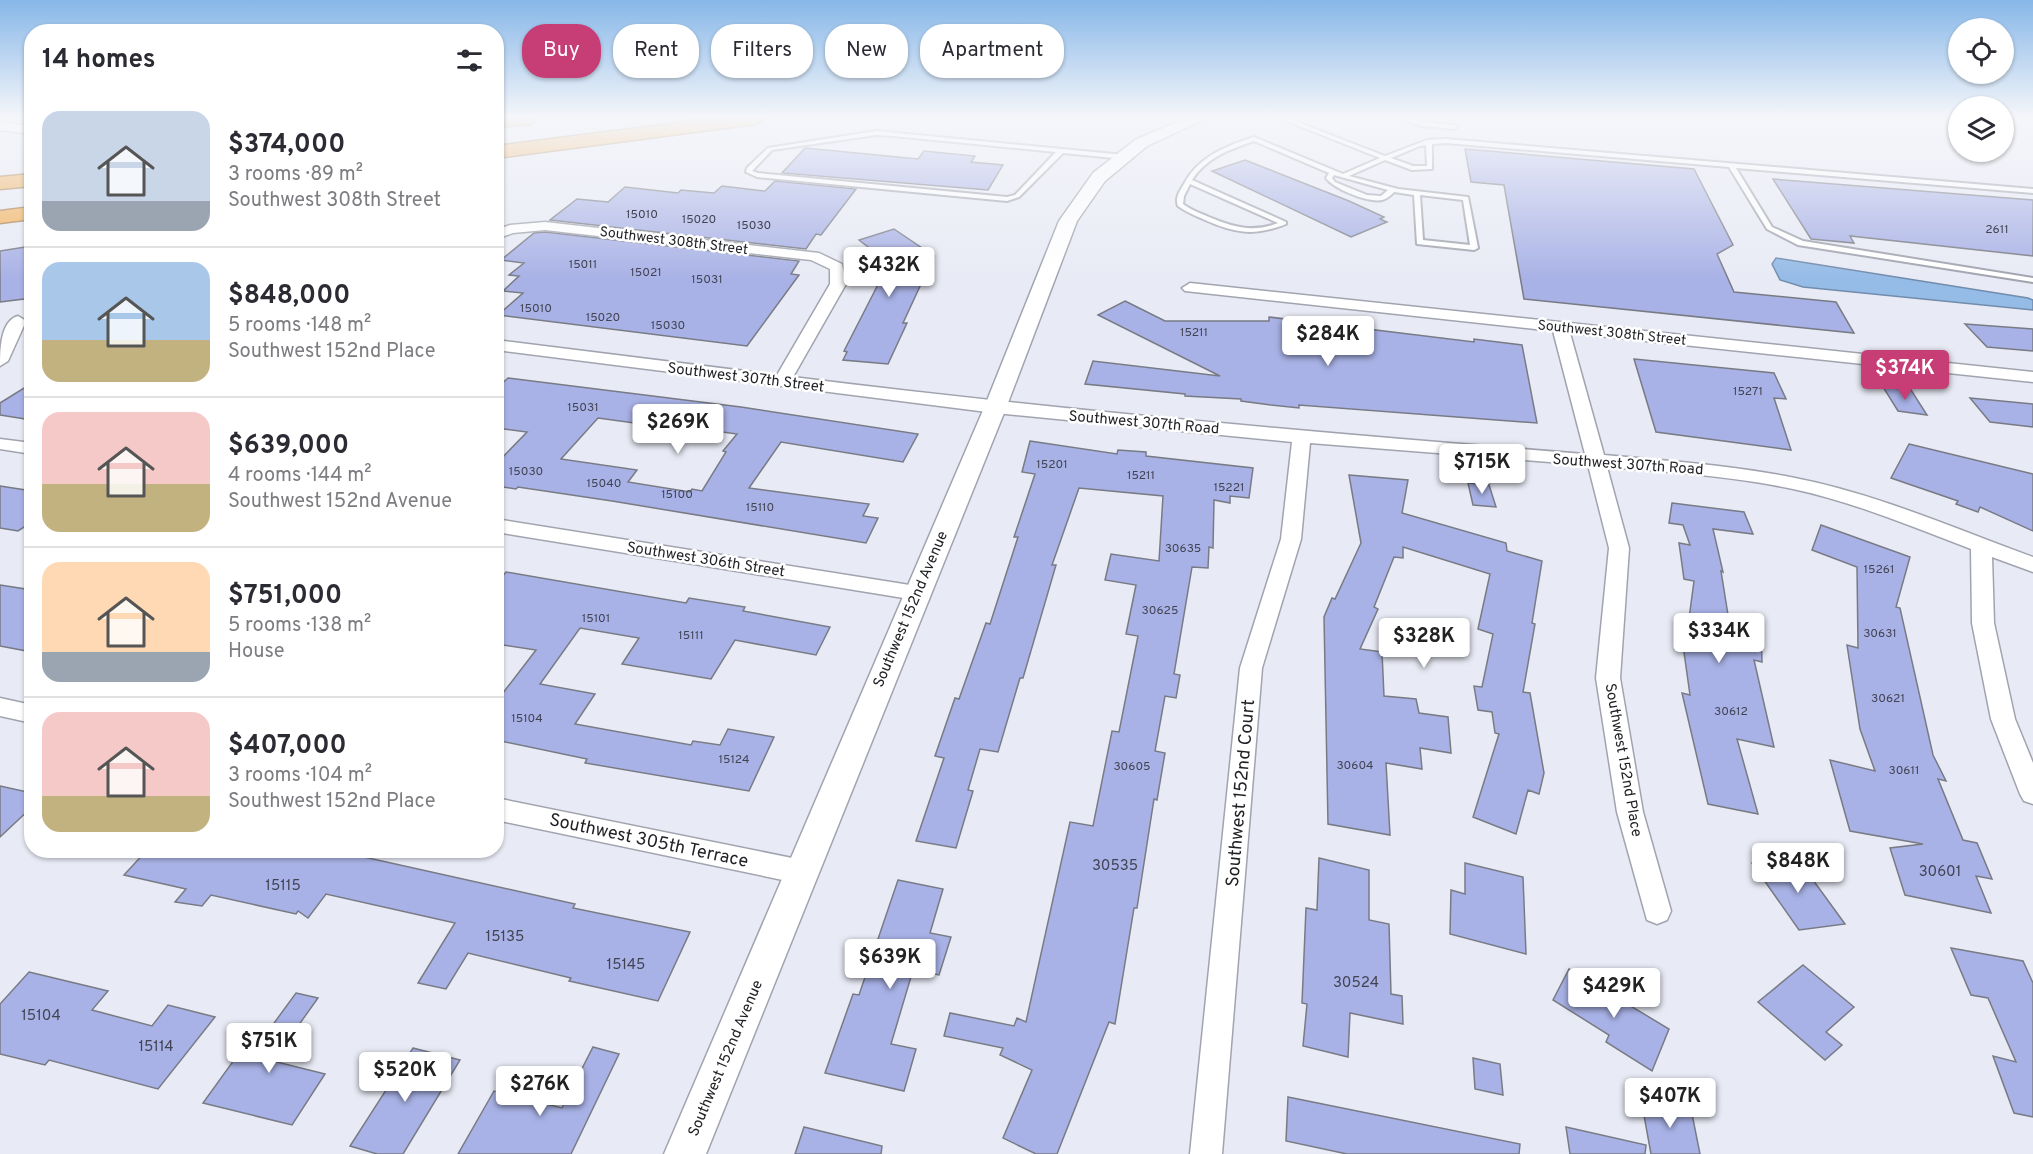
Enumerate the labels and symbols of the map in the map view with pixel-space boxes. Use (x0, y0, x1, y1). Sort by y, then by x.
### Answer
house number: 15010 (626, 207, 658, 223)
house number: 15020 (682, 212, 716, 228)
house number: 15030 (737, 218, 771, 234)
house number: 2611 (1985, 222, 2009, 238)
street label: Southwest 308th Street (599, 224, 749, 259)
pin: $432K (847, 247, 931, 298)
house number: 15011 (569, 257, 597, 273)
house number: 15021 (630, 265, 662, 281)
house number: 15031 (691, 272, 723, 288)
house number: 15010 (520, 301, 552, 317)
house number: 15020 (586, 310, 620, 326)
pin: $284K (1286, 316, 1370, 367)
street label: Southwest 308th Street (1537, 317, 1687, 350)
house number: 15030 (651, 318, 685, 334)
house number: 15211 (1180, 325, 1208, 341)
pin: $374K (1863, 350, 1947, 401)
street label: Southwest 307th Street (666, 359, 825, 398)
house number: 15271 (1733, 384, 1763, 400)
house number: 15031 (567, 400, 599, 416)
pin: $269K (636, 404, 720, 455)
street label: Southwest 307th Road (1068, 407, 1220, 440)
pin: $715K (1440, 444, 1524, 495)
street label: Southwest 307th Road (1552, 451, 1704, 480)
house number: 15201 (1036, 457, 1068, 473)
house number: 15030 (509, 464, 543, 480)
house number: 15211 (1127, 468, 1155, 484)
house number: 15040 (587, 476, 621, 492)
house number: 15221 (1213, 480, 1245, 496)
house number: 15100 (661, 487, 693, 503)
house number: 15110 (746, 500, 774, 516)
street label: Southwest 152nd Avenue (870, 529, 953, 691)
street label: Southwest 306th Street (625, 539, 786, 582)
house number: 30635 (1165, 541, 1201, 557)
house number: 15261 (1864, 562, 1894, 578)
house number: 30625 (1142, 603, 1178, 619)
house number: 15101 (582, 611, 610, 627)
pin: $334K (1677, 613, 1761, 664)
pin: $328K (1382, 618, 1466, 669)
house number: 30631 (1863, 626, 1897, 642)
house number: 15111 (678, 628, 704, 644)
street label: Southwest 152nd Place (1600, 682, 1645, 839)
house number: 30621 (1871, 691, 1905, 707)
street label: Southwest 152nd Court (1222, 698, 1261, 888)
house number: 30612 (1714, 704, 1748, 720)
house number: 15104 (511, 711, 543, 727)
house number: 15124 (718, 752, 750, 768)
house number: 30604 (1336, 758, 1374, 774)
house number: 30605 (1113, 759, 1151, 775)
house number: 30611 (1889, 763, 1919, 779)
street label: Southwest 305th Terrace (547, 809, 750, 874)
pin: $848K (1756, 843, 1840, 894)
house number: 30535 (1092, 857, 1138, 876)
house number: 30601 (1919, 863, 1961, 882)
house number: 15115 (265, 877, 301, 896)
house number: 15135 (486, 928, 524, 947)
pin: $639K (848, 939, 932, 990)
house number: 15145 (607, 956, 645, 975)
pin: $429K (1572, 968, 1656, 1019)
house number: 30524 (1333, 974, 1379, 993)
street label: Southwest 152nd Avenue (685, 978, 768, 1140)
house number: 15104 (21, 1007, 61, 1026)
pin: $751K (227, 1023, 311, 1074)
house number: 15114 (138, 1038, 174, 1057)
pin: $520K (363, 1052, 447, 1103)
pin: $276K (498, 1066, 582, 1117)
pin: $407K (1628, 1078, 1712, 1129)

